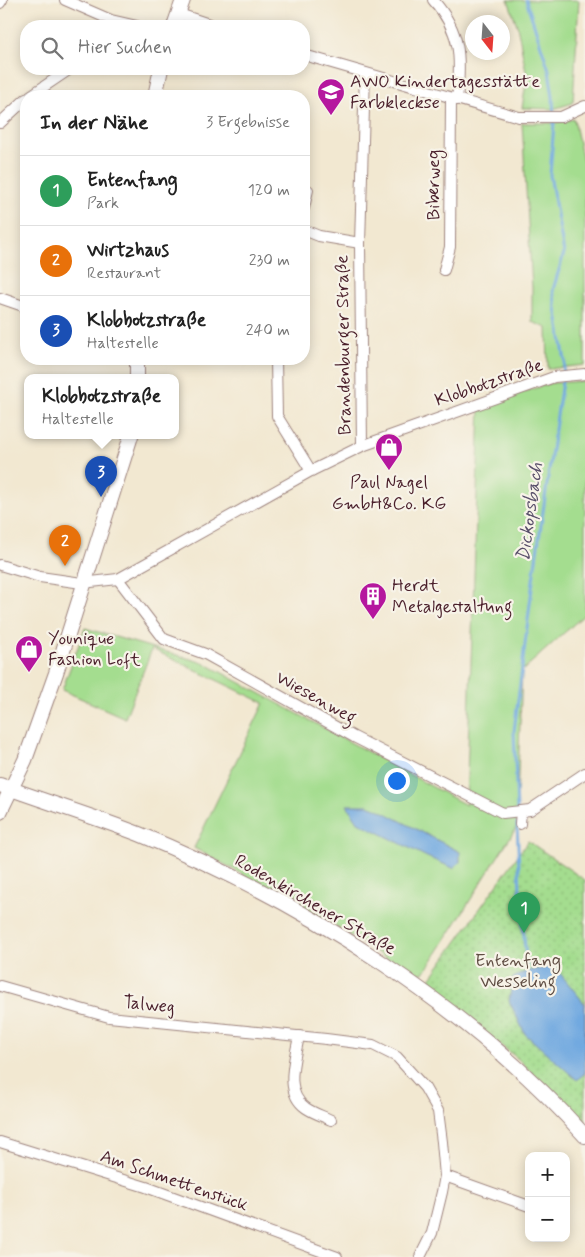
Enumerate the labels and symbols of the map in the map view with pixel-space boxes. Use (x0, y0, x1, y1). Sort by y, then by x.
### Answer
north arrow (465, 15, 510, 60)
place label: AWO Kindertagesstätte Farbkleckse (350, 70, 540, 115)
school or university icon: AWO Kindertagesstätte Farbkleckse (316, 77, 346, 116)
street label: Biberweg (422, 150, 447, 220)
street label: Brandenburger Straße (330, 255, 360, 435)
street label: Klobbotzstraße (432, 353, 546, 413)
shop icon: Paul Nagel GmbH&Co. KG (374, 432, 404, 471)
pin: 3 (85, 456, 117, 497)
water label: Dickopsbach (511, 461, 549, 563)
place label: Paul Nagel GmbH&Co. KG (332, 471, 446, 516)
pin: 2 (49, 525, 81, 566)
place label: Herdt Metalgestaltung (392, 574, 512, 621)
building icon: Herdt Metalgestaltung (358, 581, 388, 620)
place label: Younique Fashion Loft (48, 627, 141, 672)
shop icon: Younique Fashion Loft (14, 634, 44, 673)
street label: Wiesenweg (270, 666, 361, 732)
your location (384, 768, 410, 794)
street label: Rodenkirchener Straße (230, 849, 400, 961)
pin: 1 (508, 892, 540, 933)
park label: Entenfang Wesseling (475, 949, 561, 996)
street label: Talweg (122, 990, 176, 1020)
street label: Am Schmettenstück (97, 1144, 251, 1218)

